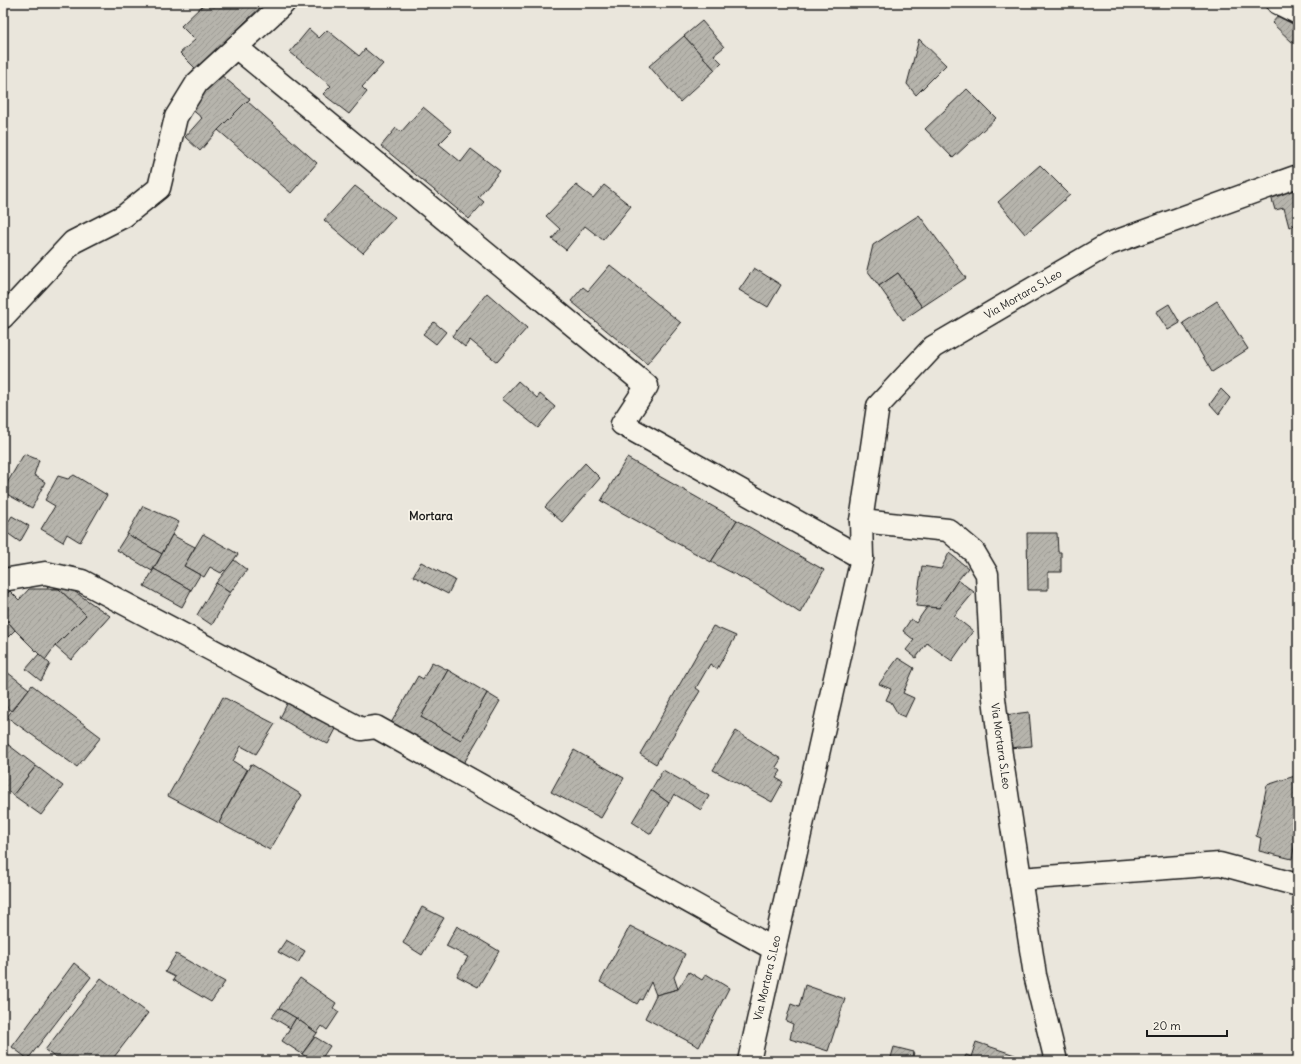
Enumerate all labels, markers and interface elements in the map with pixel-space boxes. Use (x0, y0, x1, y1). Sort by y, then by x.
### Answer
street label: Via Mortara S.Leo (982, 266, 1064, 322)
district label: Mortara (409, 508, 453, 523)
street label: Via Mortara S.Leo (988, 702, 1014, 790)
street label: Via Mortara S.Leo (750, 934, 784, 1022)
scale bar (1147, 1012, 1227, 1038)
text: 20 m (1153, 1018, 1181, 1033)

